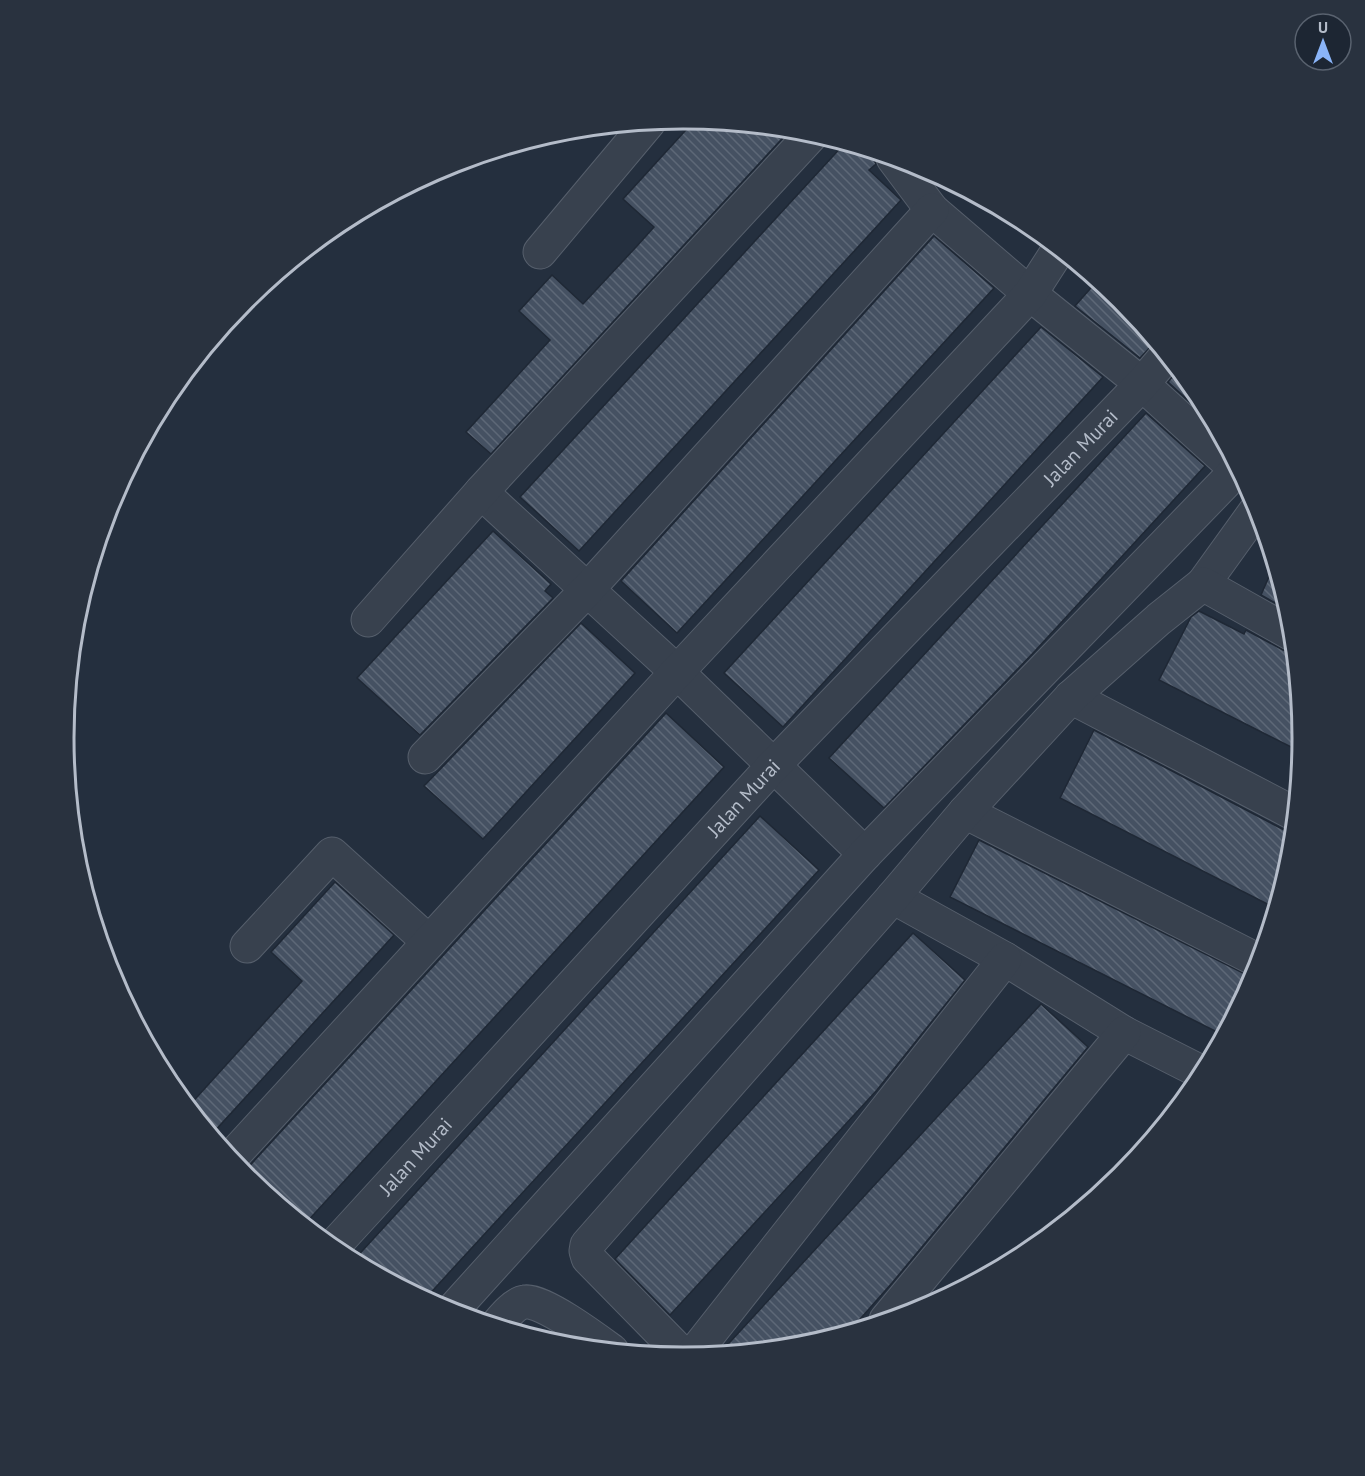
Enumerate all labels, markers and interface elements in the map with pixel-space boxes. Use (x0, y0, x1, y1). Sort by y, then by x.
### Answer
north arrow (1293, 12, 1353, 72)
text: U (1318, 17, 1328, 37)
street label: Jalan Murai (1037, 404, 1123, 492)
street label: Jalan Murai (701, 753, 786, 843)
street label: Jalan Murai (373, 1112, 458, 1202)

